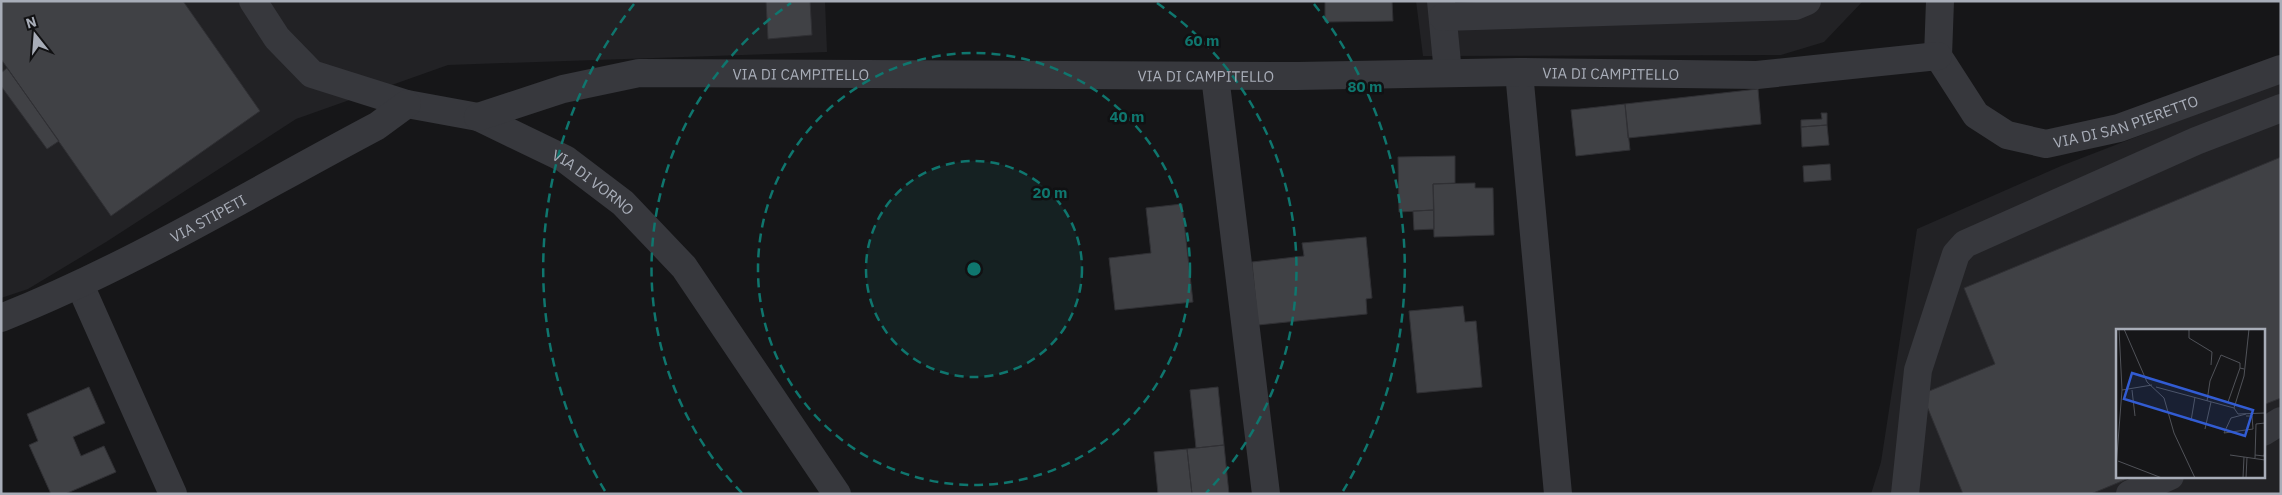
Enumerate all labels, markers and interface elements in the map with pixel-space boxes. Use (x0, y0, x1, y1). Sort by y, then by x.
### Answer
north arrow (10, 10, 60, 60)
text: N (24, 12, 39, 33)
text: 60 m (1185, 31, 1219, 50)
street label: VIA DI CAMPITELLO (1542, 63, 1679, 84)
street label: VIA DI CAMPITELLO (732, 64, 869, 84)
street label: VIA DI CAMPITELLO (1137, 66, 1274, 85)
text: 80 m (1348, 77, 1382, 96)
street label: VIA DI SAN PIERETTO (2051, 91, 2201, 152)
text: 40 m (1110, 107, 1144, 126)
street label: VIA DI VORNO (549, 145, 639, 219)
text: 20 m (1033, 183, 1067, 202)
street label: VIA STIPETI (167, 190, 249, 246)
centre of rings (965, 260, 983, 278)
inset map (2116, 329, 2264, 478)

